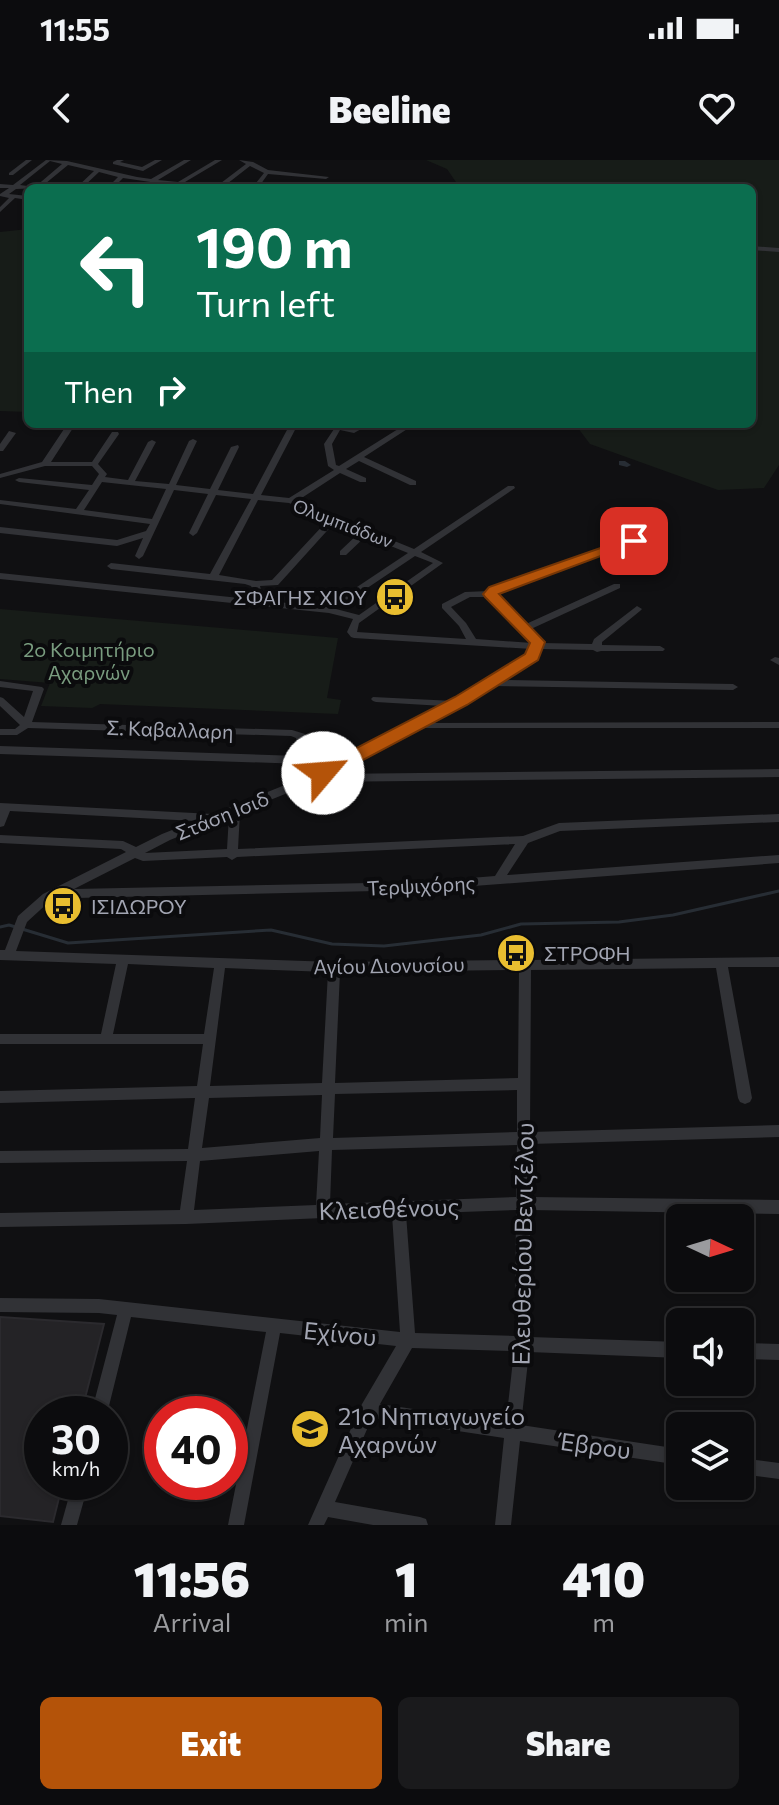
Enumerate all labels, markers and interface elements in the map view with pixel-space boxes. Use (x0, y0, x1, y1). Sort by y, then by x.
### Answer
text: 11:55 (40, 10, 110, 47)
icon: back (40, 86, 84, 130)
text: Beeline (328, 86, 451, 130)
icon: heart (695, 86, 739, 130)
text: 190 m (196, 211, 353, 280)
icon: left (64, 216, 168, 320)
text: Turn left (196, 280, 335, 324)
icon: right (149, 368, 193, 412)
text: Then (64, 372, 133, 409)
street label: Ολυμπιάδων (290, 494, 396, 552)
pin (600, 507, 668, 575)
icon: arrive (612, 519, 656, 563)
bus stop icon: ΣΦΑΓΗΣ ΧΙΟΥ (374, 576, 416, 618)
place label: ΣΦΑΓΗΣ ΧΙΟΥ (234, 585, 367, 609)
park label: 2ο Κοιμητήριο Αχαρνών (23, 637, 155, 684)
street label: Σ. Καβαλλαρη (106, 715, 234, 743)
position arrow (281, 731, 365, 815)
street label: Στάση Ισιδ (172, 785, 272, 845)
street label: Τερψιχόρης (366, 870, 476, 900)
bus stop icon: ΙΣΙΔΩΡΟΥ (42, 885, 84, 927)
place label: ΙΣΙΔΩΡΟΥ (91, 894, 187, 918)
bus stop icon: ΣΤΡΟΦΗ (495, 932, 537, 974)
place label: ΣΤΡΟΦΗ (544, 941, 631, 965)
street label: Αγίου Διονυσίου (313, 952, 465, 978)
street label: Ελευθερίου Βενιζέλου (505, 1122, 539, 1366)
street label: Κλεισθένους (318, 1191, 460, 1225)
north arrow (666, 1204, 754, 1292)
map controls (666, 1204, 754, 1500)
button: sound (666, 1308, 754, 1396)
street label: Εχίνου (302, 1315, 378, 1351)
speed limit sign: 40 (144, 1396, 248, 1500)
place label: 21ο Νηπιαγωγείο Αχαρνών (338, 1401, 525, 1458)
school or university icon: 21ο Νηπιαγωγείο Αχαρνών (289, 1408, 331, 1450)
button: layers (666, 1412, 754, 1500)
text: 30 (51, 1413, 101, 1462)
street label: Έβρου (555, 1425, 633, 1464)
text: km/h (52, 1456, 100, 1480)
text: 11:56 (134, 1548, 250, 1607)
text: 1 (395, 1548, 417, 1607)
text: 410 (562, 1548, 645, 1607)
text: Arrival (153, 1606, 231, 1637)
text: min (384, 1606, 428, 1637)
text: m (592, 1606, 615, 1637)
button: Exit (40, 1697, 382, 1789)
button: Share (398, 1697, 739, 1789)

